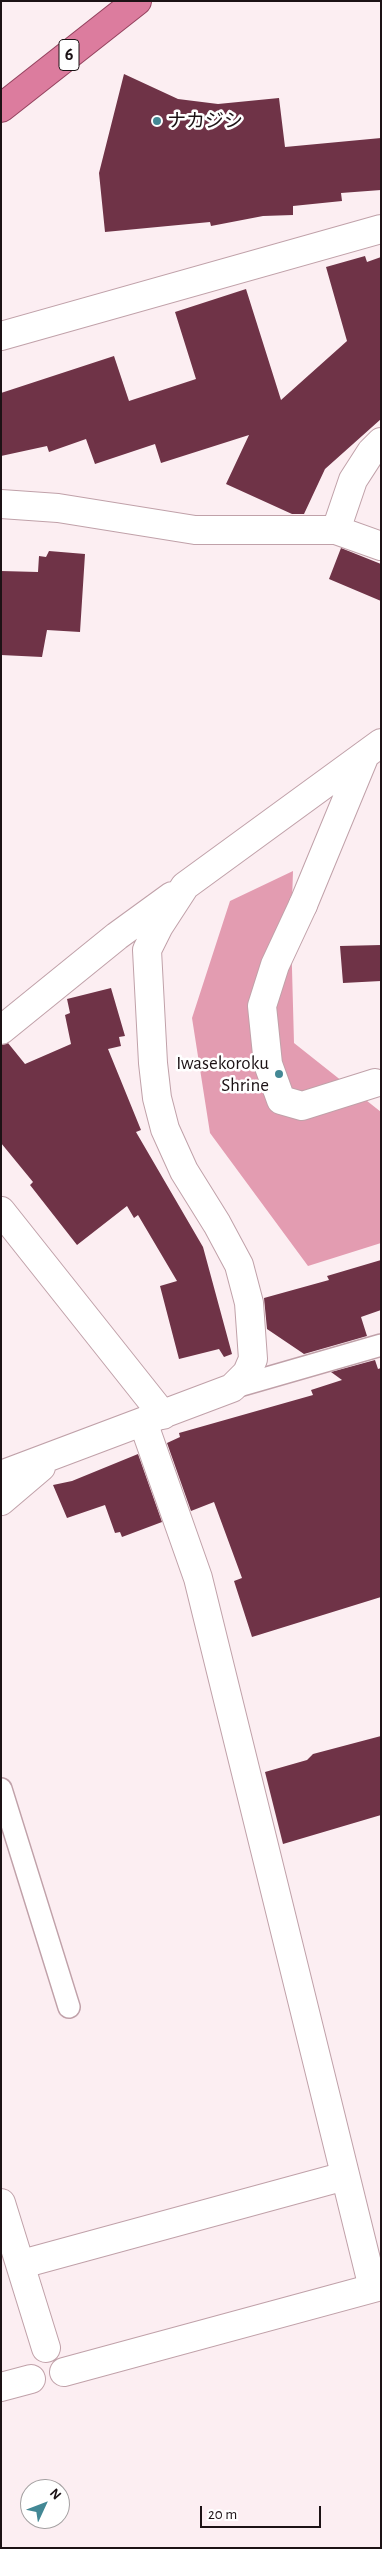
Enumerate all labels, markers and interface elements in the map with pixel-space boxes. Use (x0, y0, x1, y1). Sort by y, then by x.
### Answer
road number: 6 (59, 40, 79, 70)
place label: ナカジシ (167, 110, 243, 132)
marker: ナカジシ (151, 115, 163, 127)
place label: Iwasekoroku Shrine (176, 1052, 269, 1096)
marker: Iwasekoroku Shrine (273, 1068, 285, 1080)
north arrow (20, 2479, 70, 2529)
text: N (47, 2486, 64, 2503)
scale bar (202, 2496, 323, 2528)
text: 20 m (208, 2507, 237, 2522)

